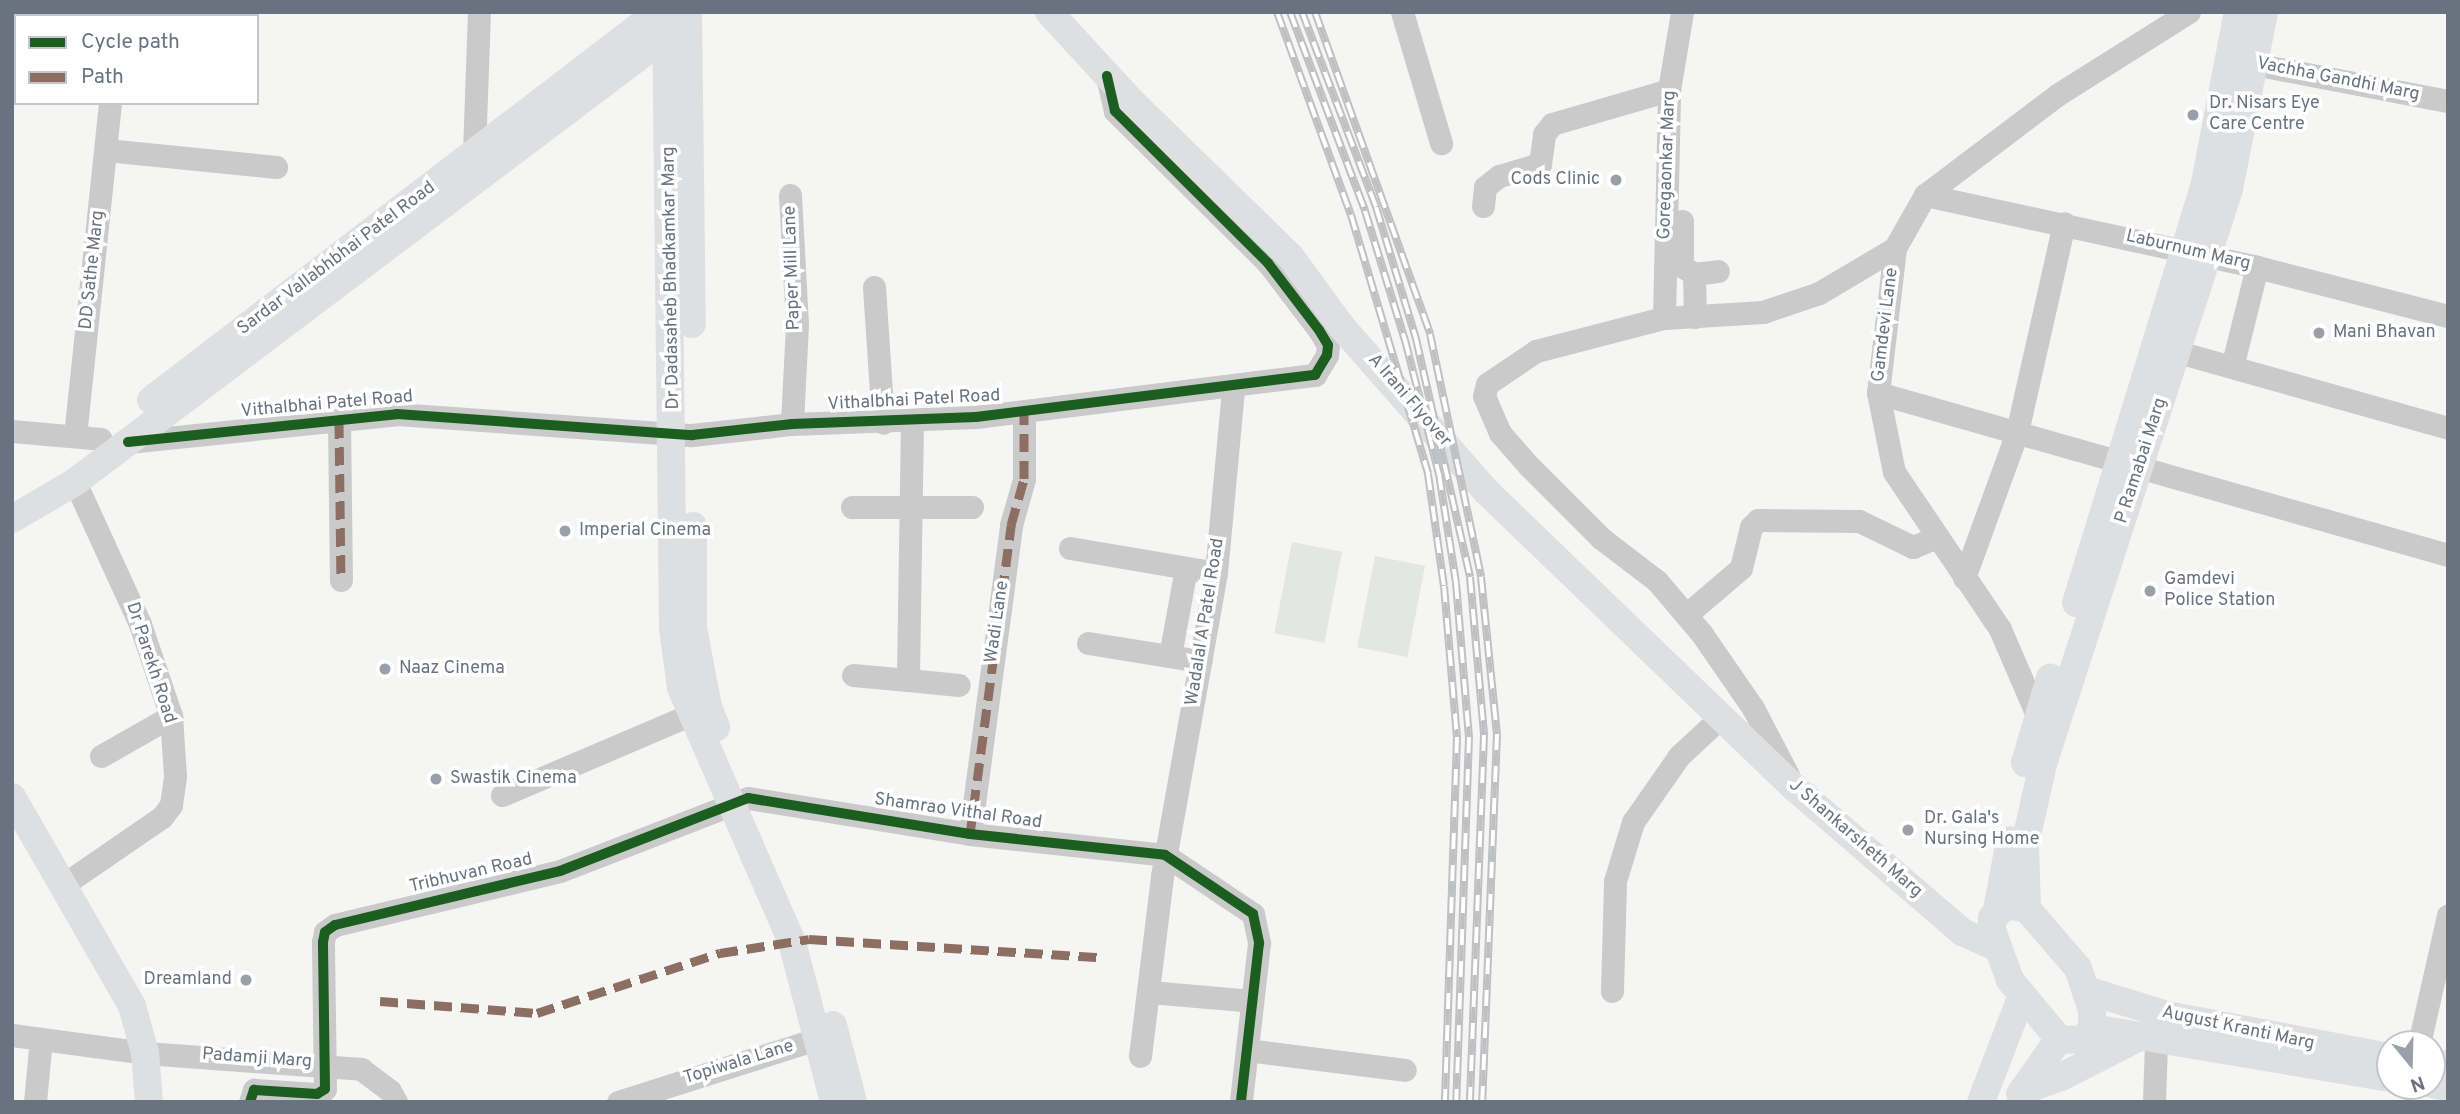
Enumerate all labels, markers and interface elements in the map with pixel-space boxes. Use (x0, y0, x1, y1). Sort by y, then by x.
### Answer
legend (14, 14, 259, 105)
text: Cycle path (81, 29, 180, 56)
street label: Vachha Gandhi Marg (2255, 54, 2421, 106)
text: Path (81, 64, 124, 91)
street label: Goregaonkar Marg (1655, 90, 1681, 240)
place label: Dr. Nisars Eye Care Centre (2209, 94, 2320, 136)
marker: Dr. Nisars Eye Care Centre (2183, 105, 2203, 125)
street label: Dr Dadasaheb Bhadkamkar Marg (659, 146, 685, 410)
place label: Cods Clinic (1511, 169, 1600, 191)
marker: Cods Clinic (1606, 170, 1626, 190)
street label: Sardar Vallabhbhai Patel Road (234, 177, 440, 341)
street label: Paper Mill Lane (780, 205, 806, 331)
street label: DD Sathe Marg (76, 209, 110, 331)
street label: Laburnum Marg (2124, 226, 2252, 276)
street label: Gamdevi Lane (1868, 267, 1904, 383)
place label: Mani Bhavan (2333, 322, 2436, 344)
marker: Mani Bhavan (2311, 325, 2327, 341)
street label: A Irani Flyover (1362, 350, 1456, 452)
street label: Vithalbhai Patel Road (827, 386, 1001, 416)
street label: Vithalbhai Patel Road (240, 387, 414, 423)
street label: P Ramabai Marg (2112, 395, 2172, 527)
place label: Imperial Cinema (579, 520, 711, 542)
marker: Imperial Cinema (557, 523, 573, 539)
street label: Wadalal A Patel Road (1182, 536, 1230, 708)
place label: Gamdevi Police Station (2164, 570, 2275, 612)
street label: Wadi Lane (982, 579, 1014, 665)
marker: Gamdevi Police Station (2142, 583, 2158, 599)
street label: Dr Parekh Road (120, 600, 180, 726)
place label: Naaz Cinema (399, 658, 505, 680)
marker: Naaz Cinema (377, 661, 393, 677)
place label: Swastik Cinema (450, 768, 577, 790)
marker: Swastik Cinema (428, 771, 444, 787)
street label: J Shankarsheth Marg (1784, 775, 1926, 903)
street label: Shamrao Vithal Road (872, 789, 1044, 835)
place label: Dr. Gala's Nursing Home (1924, 809, 2039, 852)
marker: Dr. Gala's Nursing Home (1898, 820, 1918, 840)
street label: Tribhuvan Road (407, 849, 535, 899)
place label: Dreamland (144, 969, 232, 991)
marker: Dreamland (238, 972, 254, 988)
street label: August Kranti Marg (2160, 1002, 2316, 1056)
north arrow (2376, 1030, 2446, 1100)
street label: Topiwala Lane (681, 1036, 797, 1090)
street label: Padamji Marg (201, 1044, 313, 1074)
text: N (2407, 1069, 2428, 1097)

